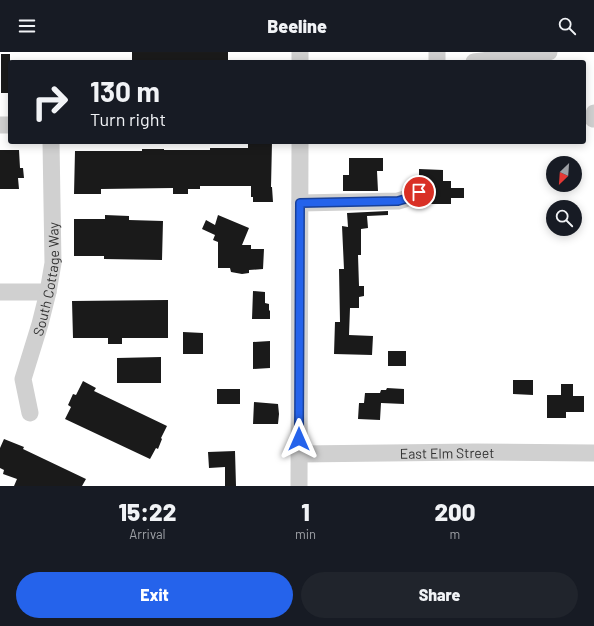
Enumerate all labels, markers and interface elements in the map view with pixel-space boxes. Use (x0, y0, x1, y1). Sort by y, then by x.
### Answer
icon: menu (16, 15, 38, 37)
text: Beeline (267, 15, 327, 37)
icon: search (556, 15, 578, 37)
text: 130 m (90, 74, 160, 108)
icon: right (24, 76, 76, 128)
text: Turn right (90, 108, 166, 130)
north arrow (546, 156, 582, 192)
map controls (546, 156, 582, 236)
pin (402, 175, 436, 209)
icon: arrive (408, 181, 430, 203)
button: search (546, 200, 582, 236)
street label: South Cottage Way (28, 221, 62, 338)
position arrow (278, 418, 320, 460)
street label: East Elm Street (400, 443, 494, 461)
text: 15:22 (119, 497, 176, 526)
text: 1 (301, 497, 310, 526)
text: 200 (434, 497, 476, 526)
text: Arrival (129, 526, 166, 542)
text: min (295, 526, 316, 542)
text: m (450, 526, 460, 542)
button: Exit (16, 572, 293, 618)
button: Share (301, 572, 578, 618)

